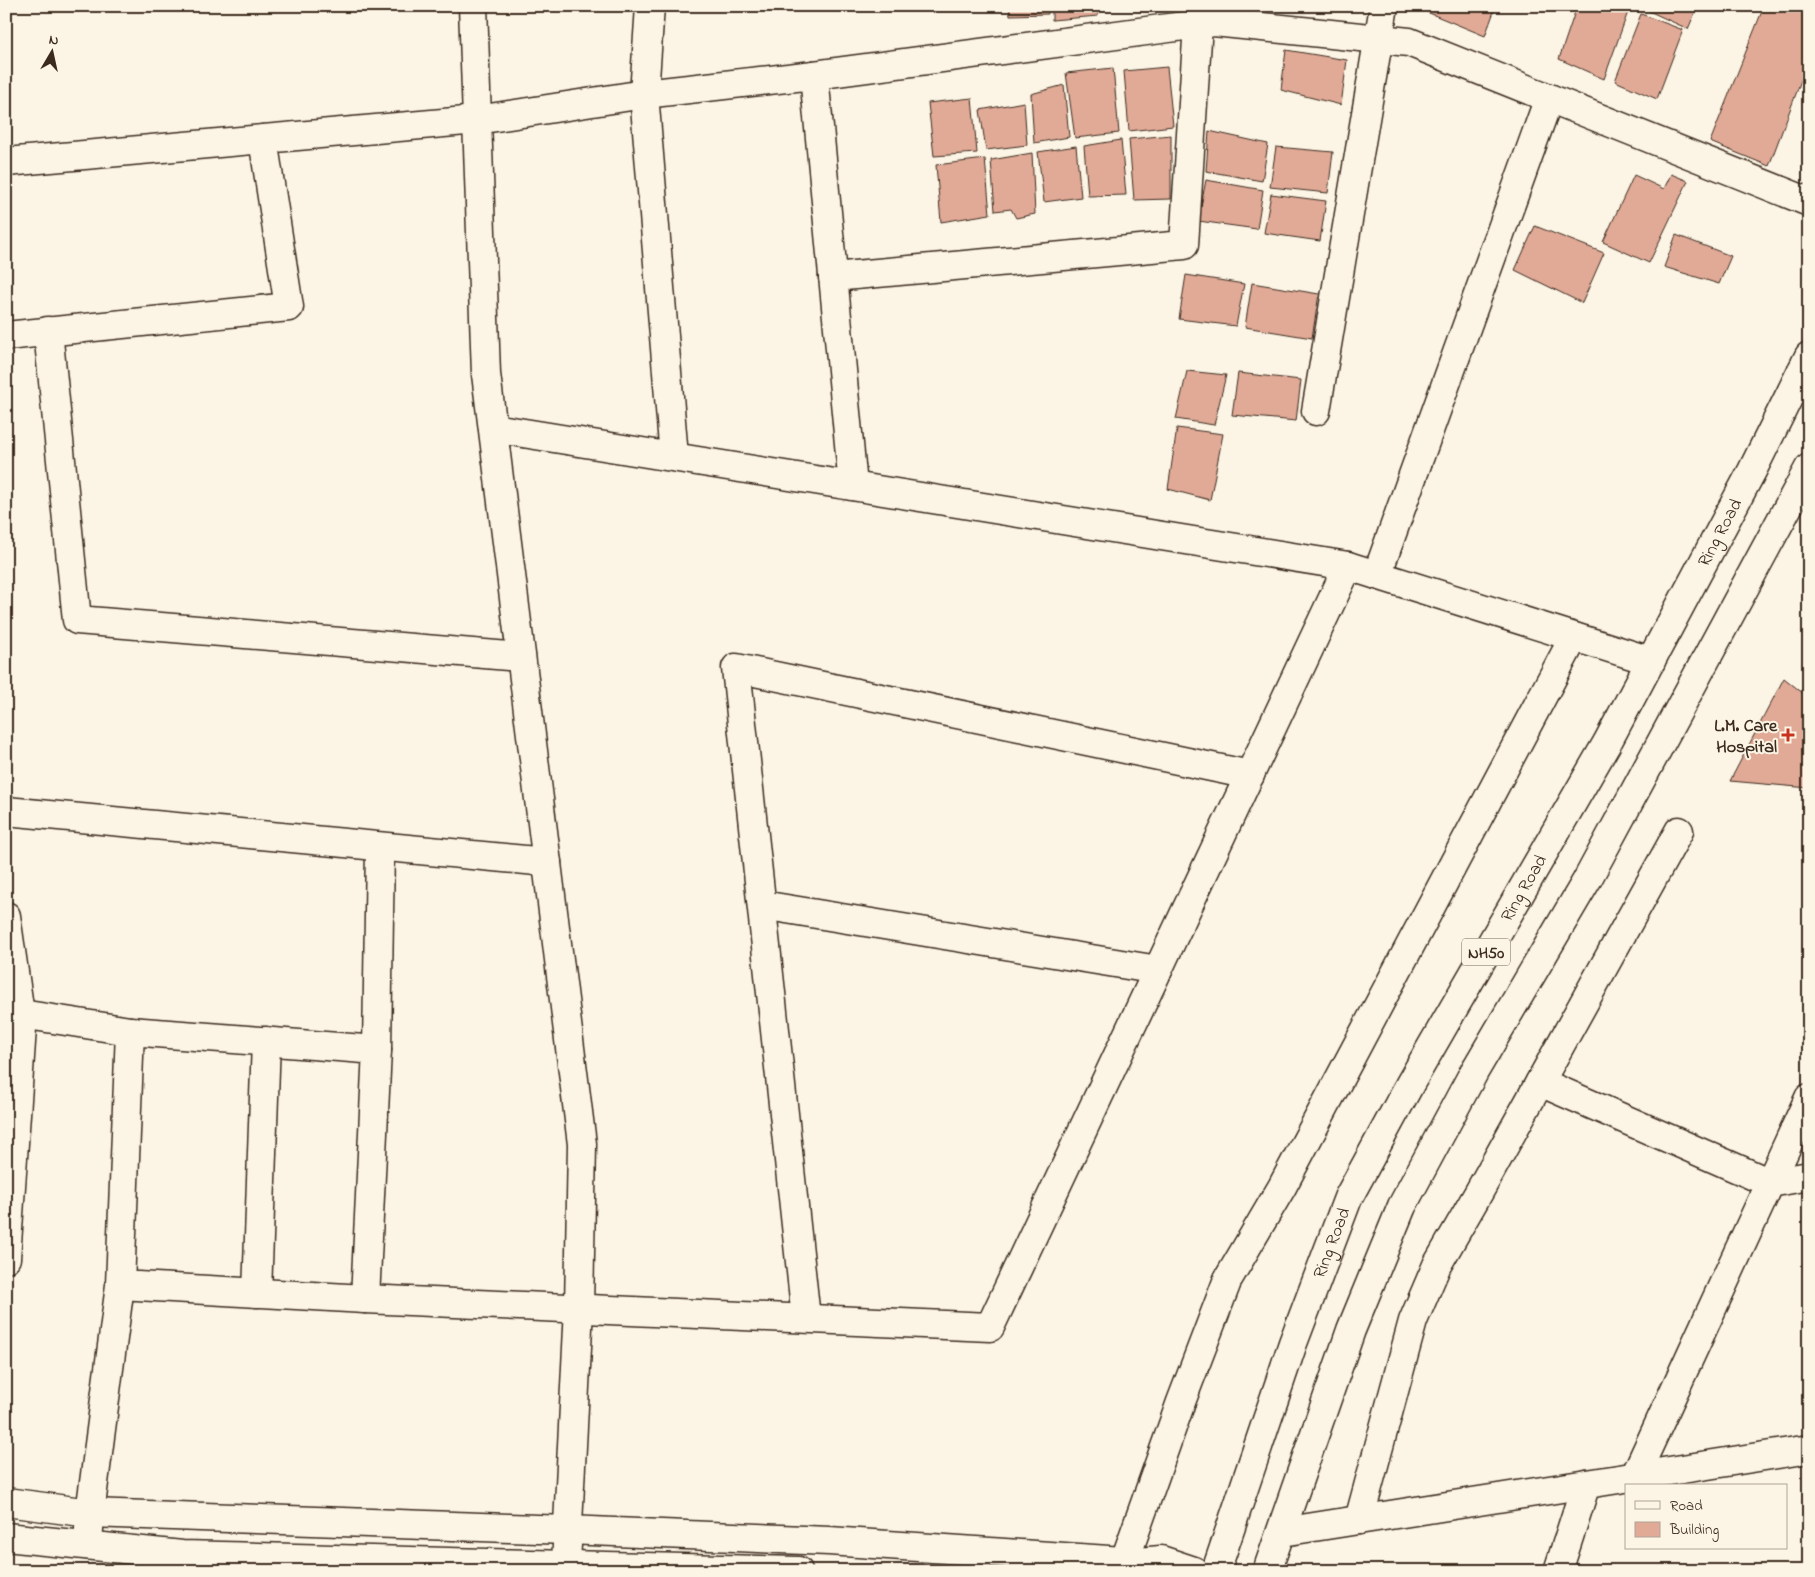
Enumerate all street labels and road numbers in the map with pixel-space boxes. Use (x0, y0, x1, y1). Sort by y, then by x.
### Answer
street label: Ring Road (1692, 495, 1750, 572)
street label: Ring Road (1495, 850, 1555, 927)
road number: NH50 (1462, 939, 1510, 966)
street label: Ring Road (1308, 1204, 1358, 1283)

